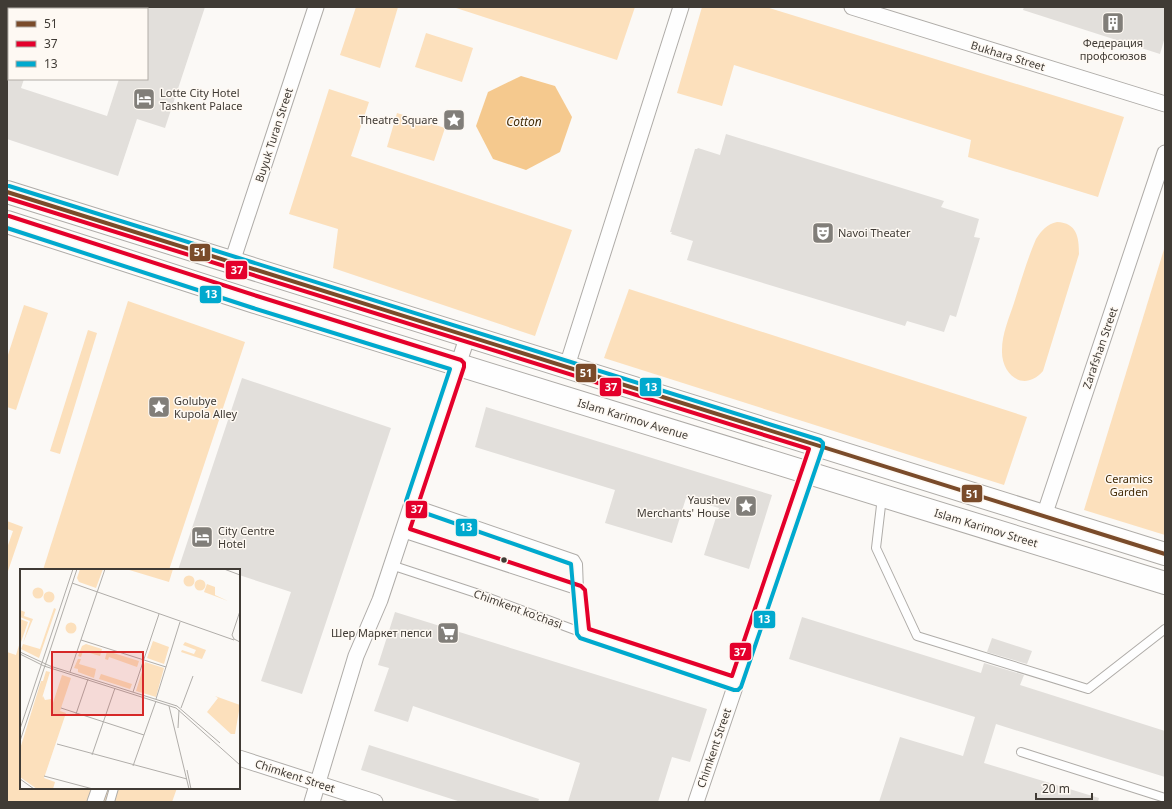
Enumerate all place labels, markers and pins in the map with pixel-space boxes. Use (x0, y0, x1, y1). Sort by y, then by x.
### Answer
building icon: Федерация профсоюзов (1100, 10, 1126, 36)
place label: Федерация профсоюзов (1080, 35, 1146, 63)
place label: Lotte City Hotel Tashkent Palace (160, 85, 243, 113)
hotel icon: Lotte City Hotel Tashkent Palace (131, 86, 157, 112)
place icon: Theatre Square (441, 107, 467, 133)
place label: Theatre Square (359, 112, 438, 127)
theatre icon: Navoi Theater (810, 220, 836, 246)
place label: Navoi Theater (838, 225, 911, 240)
place label: Golubye Kupola Alley (174, 393, 238, 421)
place icon: Golubye Kupola Alley (146, 394, 172, 420)
place label: Yaushev Merchants' House (637, 492, 730, 520)
place icon: Yaushev Merchants' House (733, 493, 759, 519)
place label: City Centre Hotel (218, 523, 275, 551)
hotel icon: City Centre Hotel (189, 524, 215, 550)
unlabelled marker (499, 555, 509, 565)
supermarket icon: Шер Маркет пепси (435, 620, 461, 646)
place label: Шер Маркет пепси (331, 625, 432, 640)

